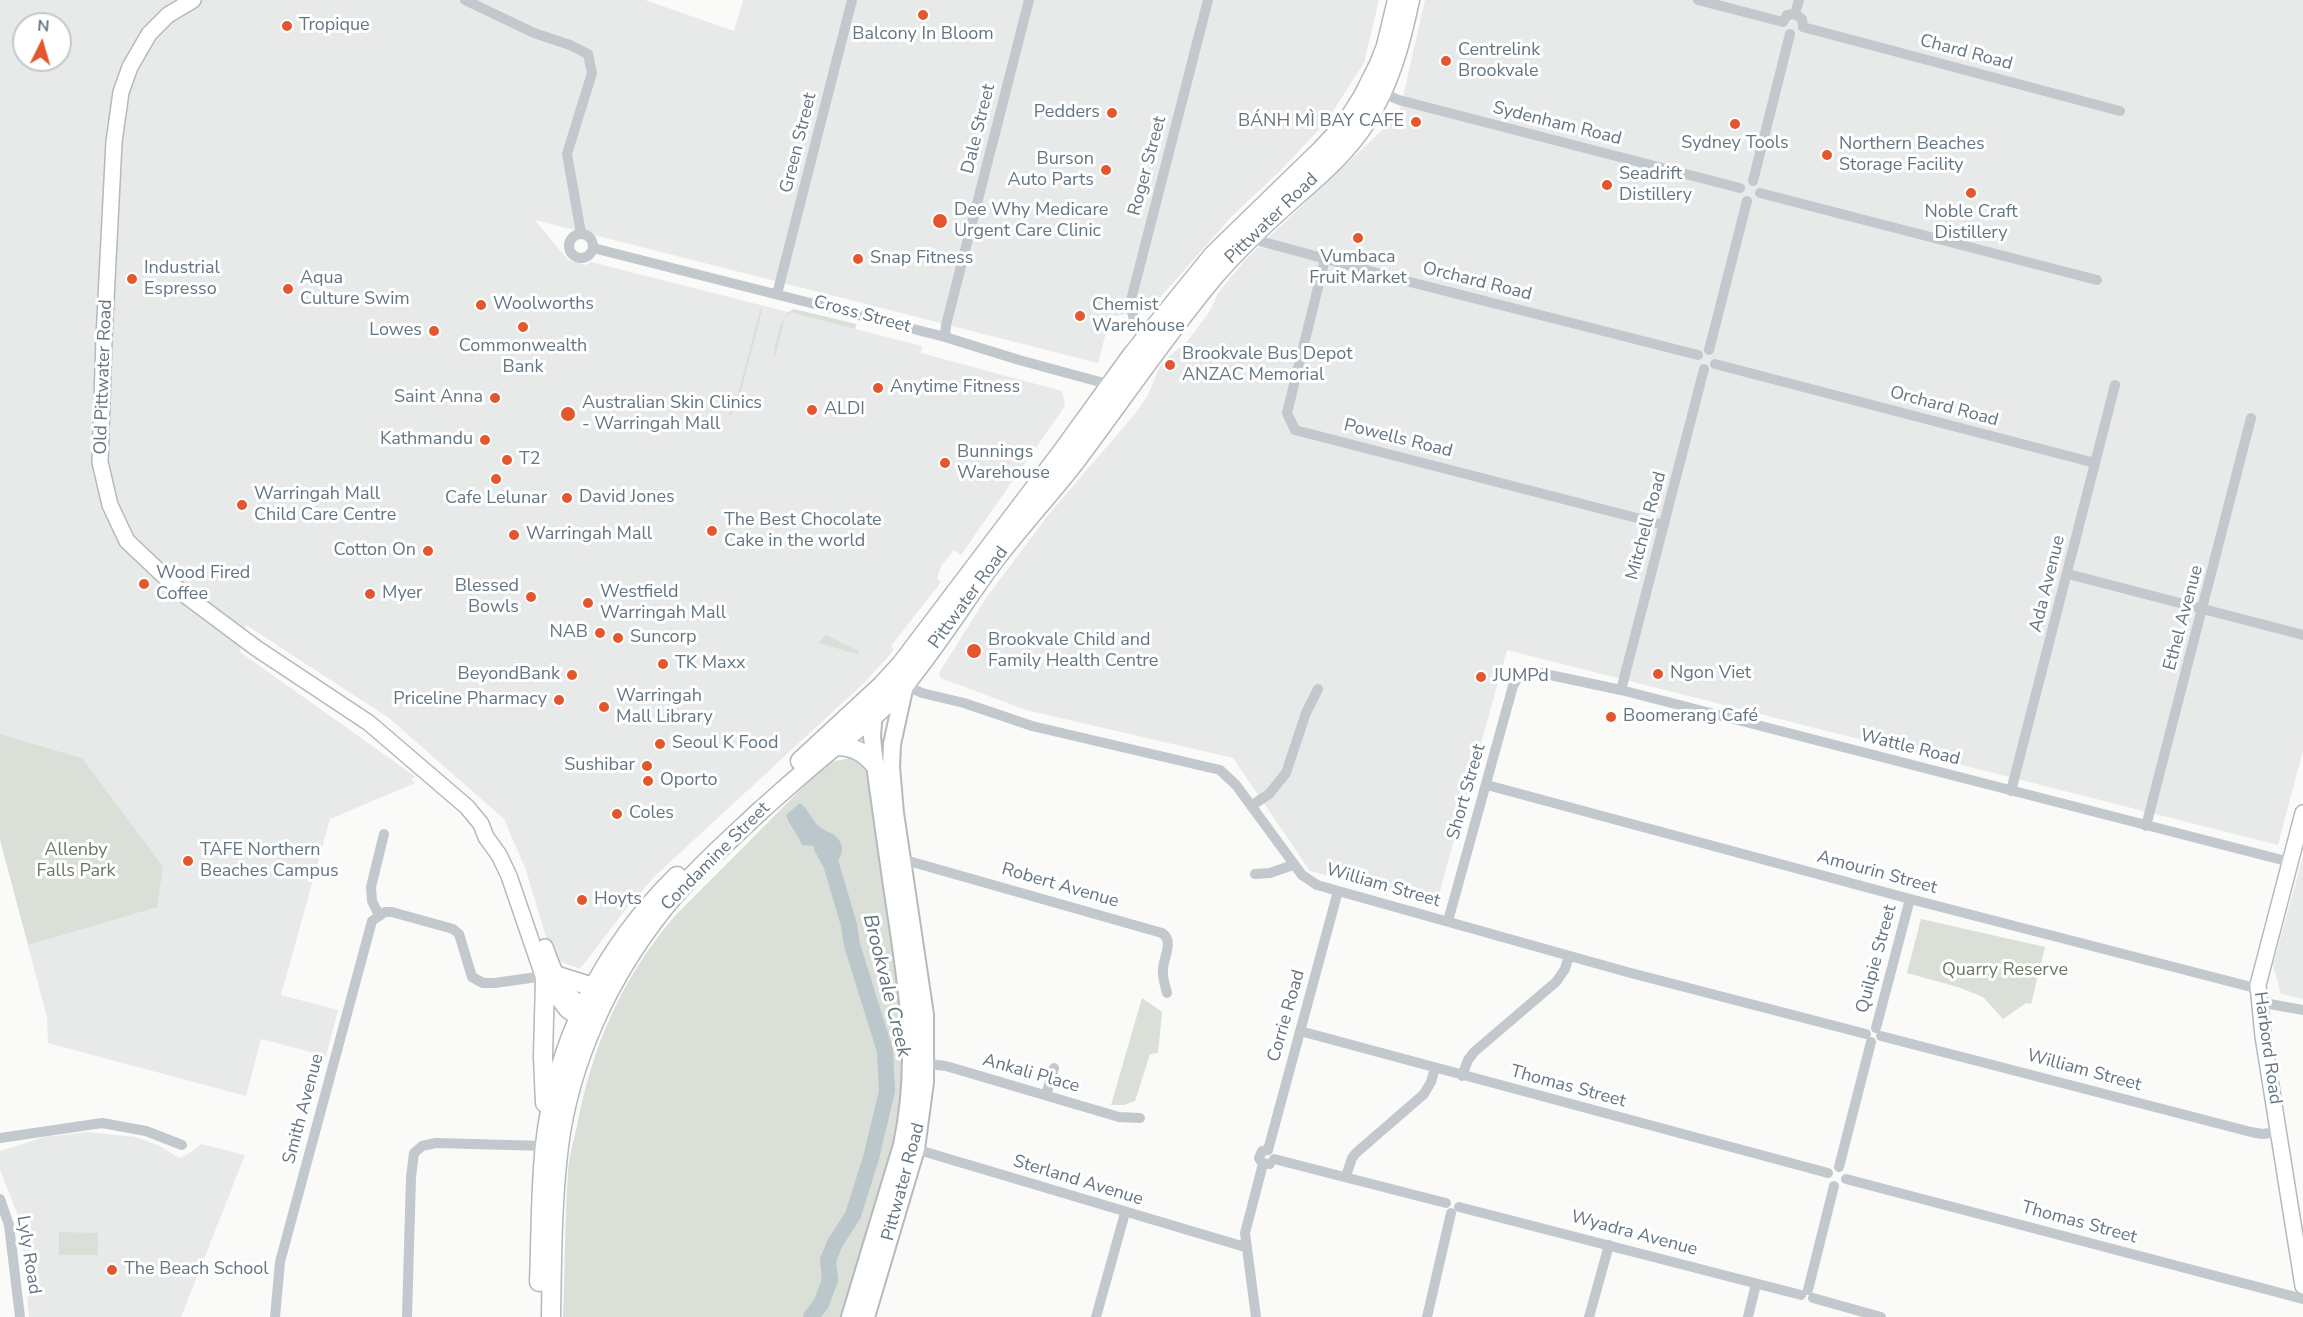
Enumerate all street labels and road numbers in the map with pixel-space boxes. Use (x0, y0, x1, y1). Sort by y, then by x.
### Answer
street label: Chard Road (1917, 30, 2015, 76)
street label: Dale Street (957, 82, 1001, 176)
street label: Green Street (776, 91, 822, 195)
street label: Sydenham Road (1490, 98, 1624, 150)
street label: Roger Street (1124, 114, 1172, 218)
street label: Pittwater Road (1221, 169, 1323, 269)
street label: Orchard Road (1420, 258, 1534, 306)
street label: Cross Street (811, 292, 913, 338)
street label: Old Pittwater Road (90, 299, 118, 455)
street label: Orchard Road (1887, 382, 2001, 432)
street label: Powells Road (1341, 415, 1455, 463)
street label: Mitchell Road (1622, 470, 1672, 582)
street label: Ada Avenue (2026, 533, 2070, 635)
street label: Pittwater Road (925, 543, 1013, 653)
street label: Ethel Avenue (2160, 563, 2208, 673)
street label: Wattle Road (1858, 725, 1962, 771)
street label: Short Street (1443, 742, 1491, 842)
street label: Condamine Street (657, 798, 775, 916)
street label: Amourin Street (1815, 847, 1939, 899)
street label: Robert Avenue (999, 859, 1121, 913)
street label: William Street (1324, 859, 1442, 913)
street label: Quilpie Street (1852, 902, 1902, 1016)
street label: Corrie Road (1264, 968, 1310, 1064)
street label: Harbord Road (2248, 990, 2286, 1106)
street label: William Street (2024, 1045, 2144, 1097)
street label: Ankali Place (980, 1050, 1082, 1098)
street label: Smith Avenue (279, 1052, 329, 1166)
street label: Thomas Street (1508, 1061, 1628, 1113)
street label: Pittwater Road (878, 1121, 930, 1243)
street label: Sterland Avenue (1010, 1151, 1146, 1211)
street label: Thomas Street (2019, 1197, 2139, 1249)
street label: Wyadra Avenue (1568, 1207, 1700, 1261)
street label: Lyly Road (11, 1214, 45, 1296)

